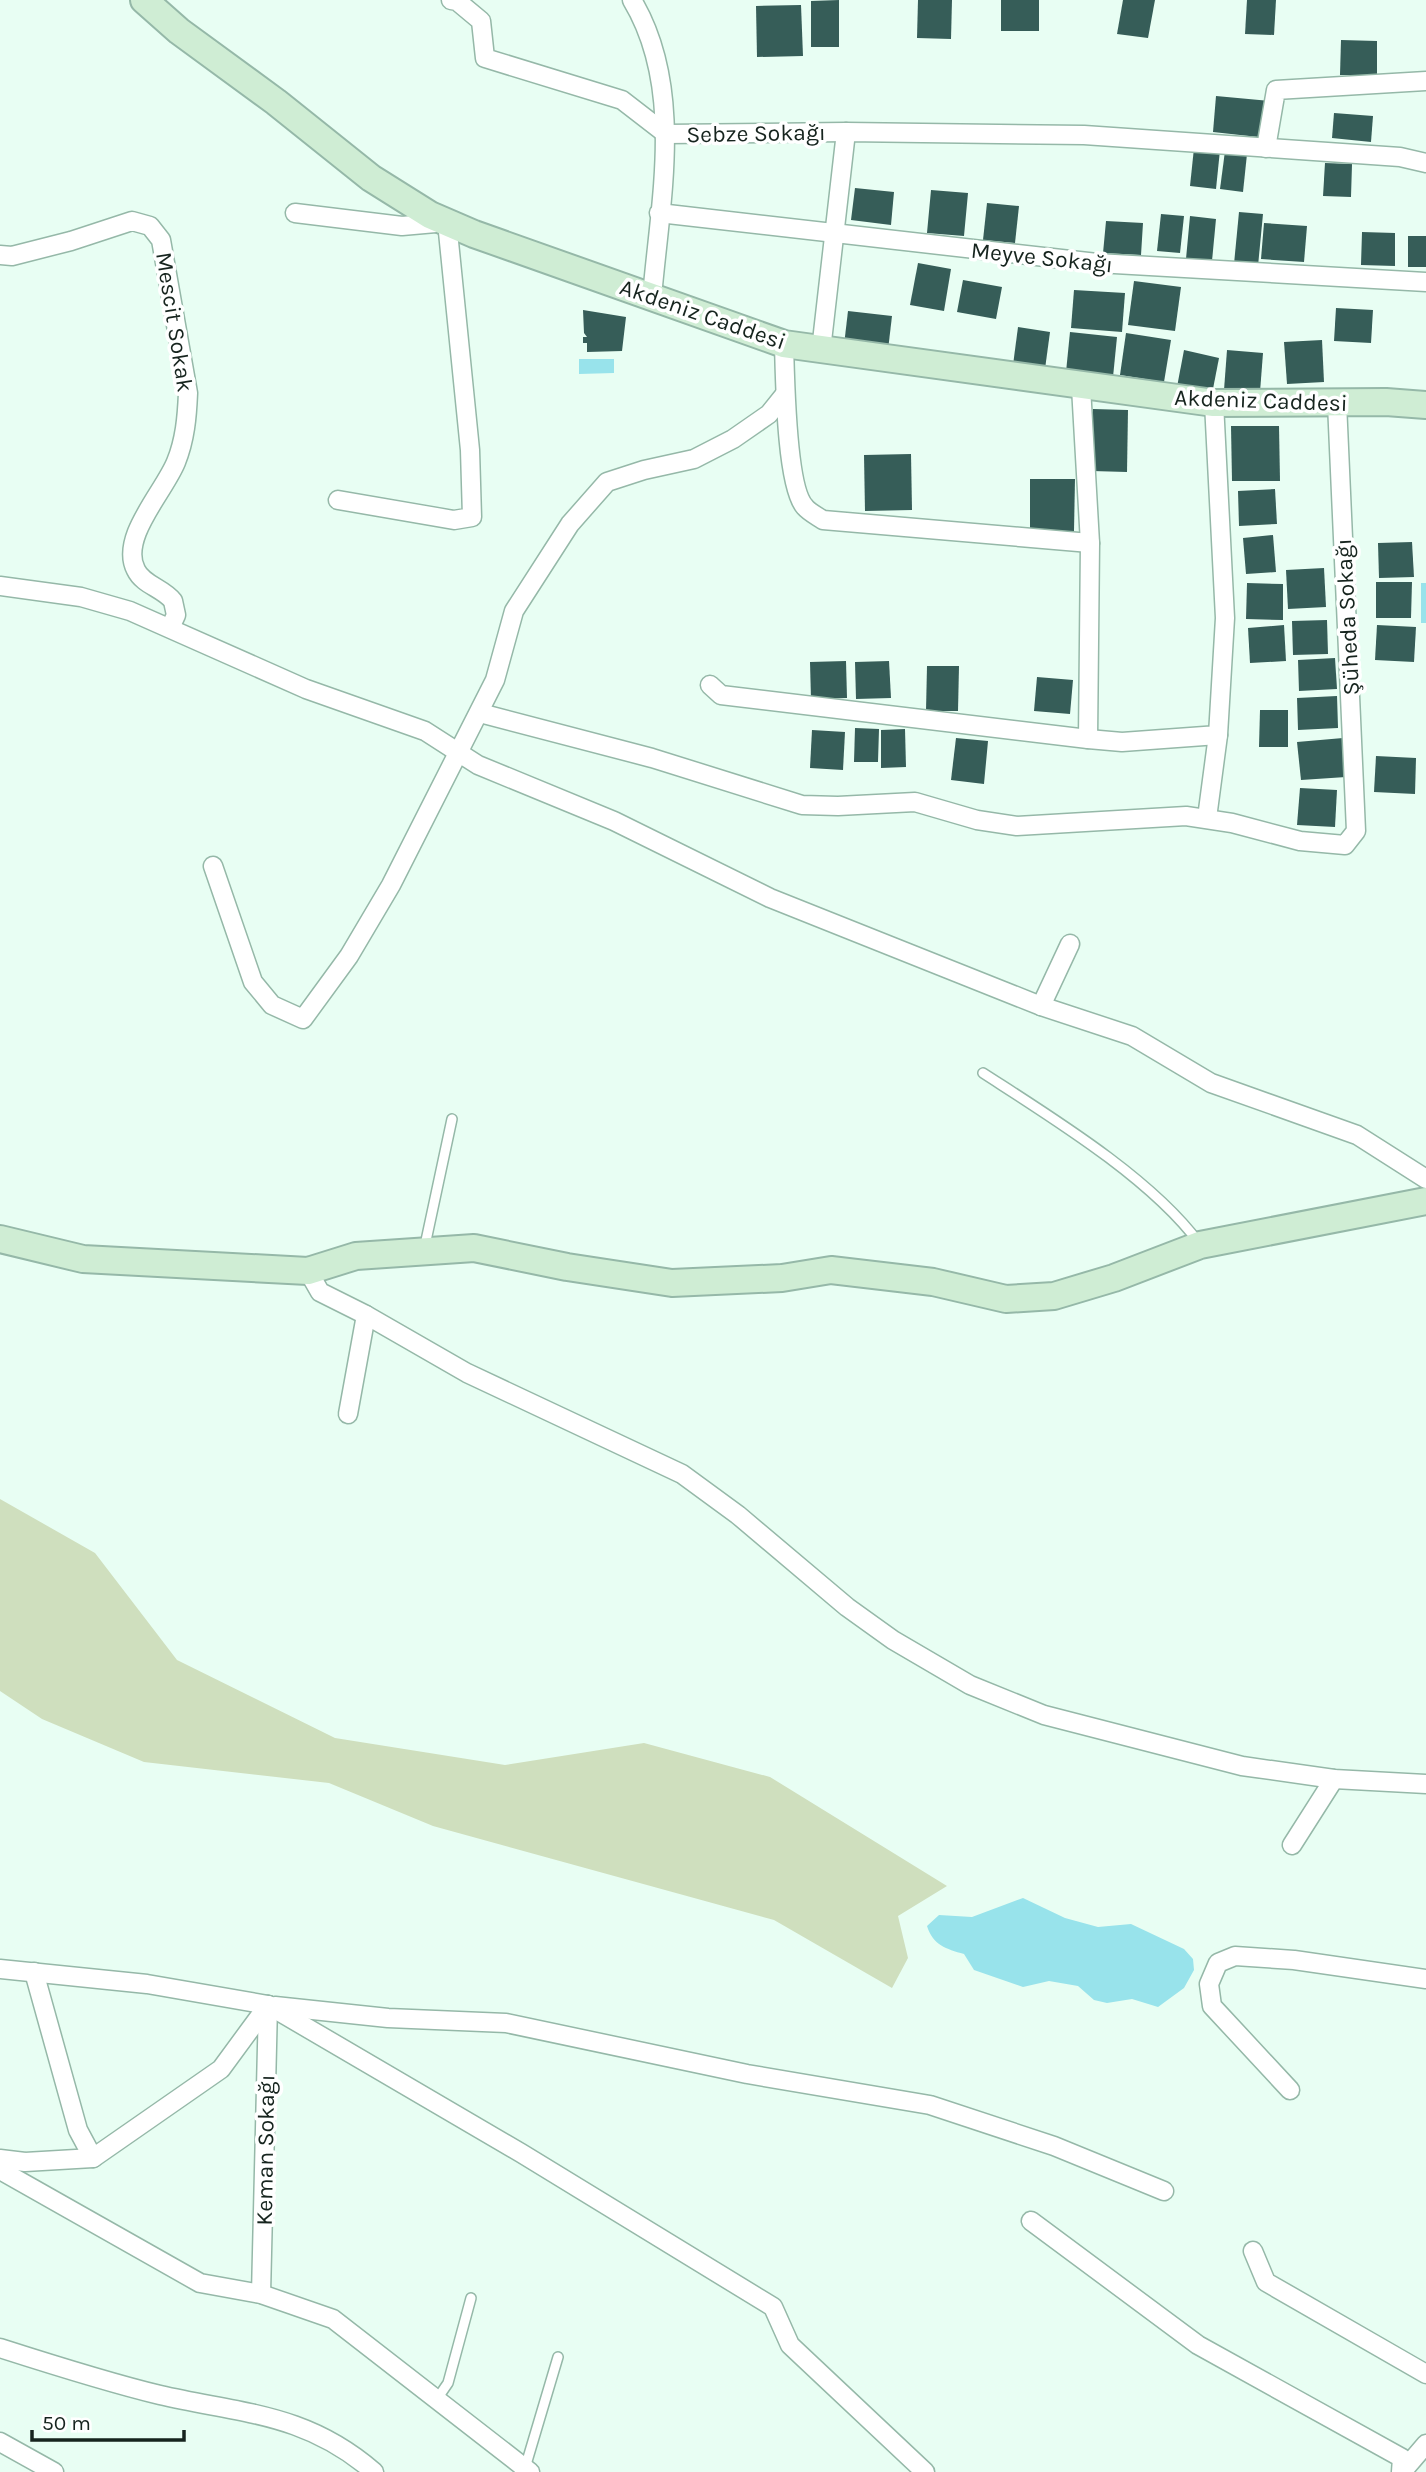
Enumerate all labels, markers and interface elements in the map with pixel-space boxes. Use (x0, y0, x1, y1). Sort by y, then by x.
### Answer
street label: Sebze Sokağı (686, 119, 826, 148)
street label: Meyve Sokağı (970, 237, 1114, 278)
street label: Mescit Sokak (150, 250, 199, 394)
street label: Akdeniz Caddesi (616, 273, 789, 355)
street label: Akdeniz Caddesi (1174, 384, 1348, 417)
street label: Şüheda Sokağı (1330, 538, 1365, 696)
street label: Keman Sokağı (251, 2074, 280, 2226)
scale bar (32, 2398, 184, 2442)
text: 50 m (42, 2411, 91, 2435)

